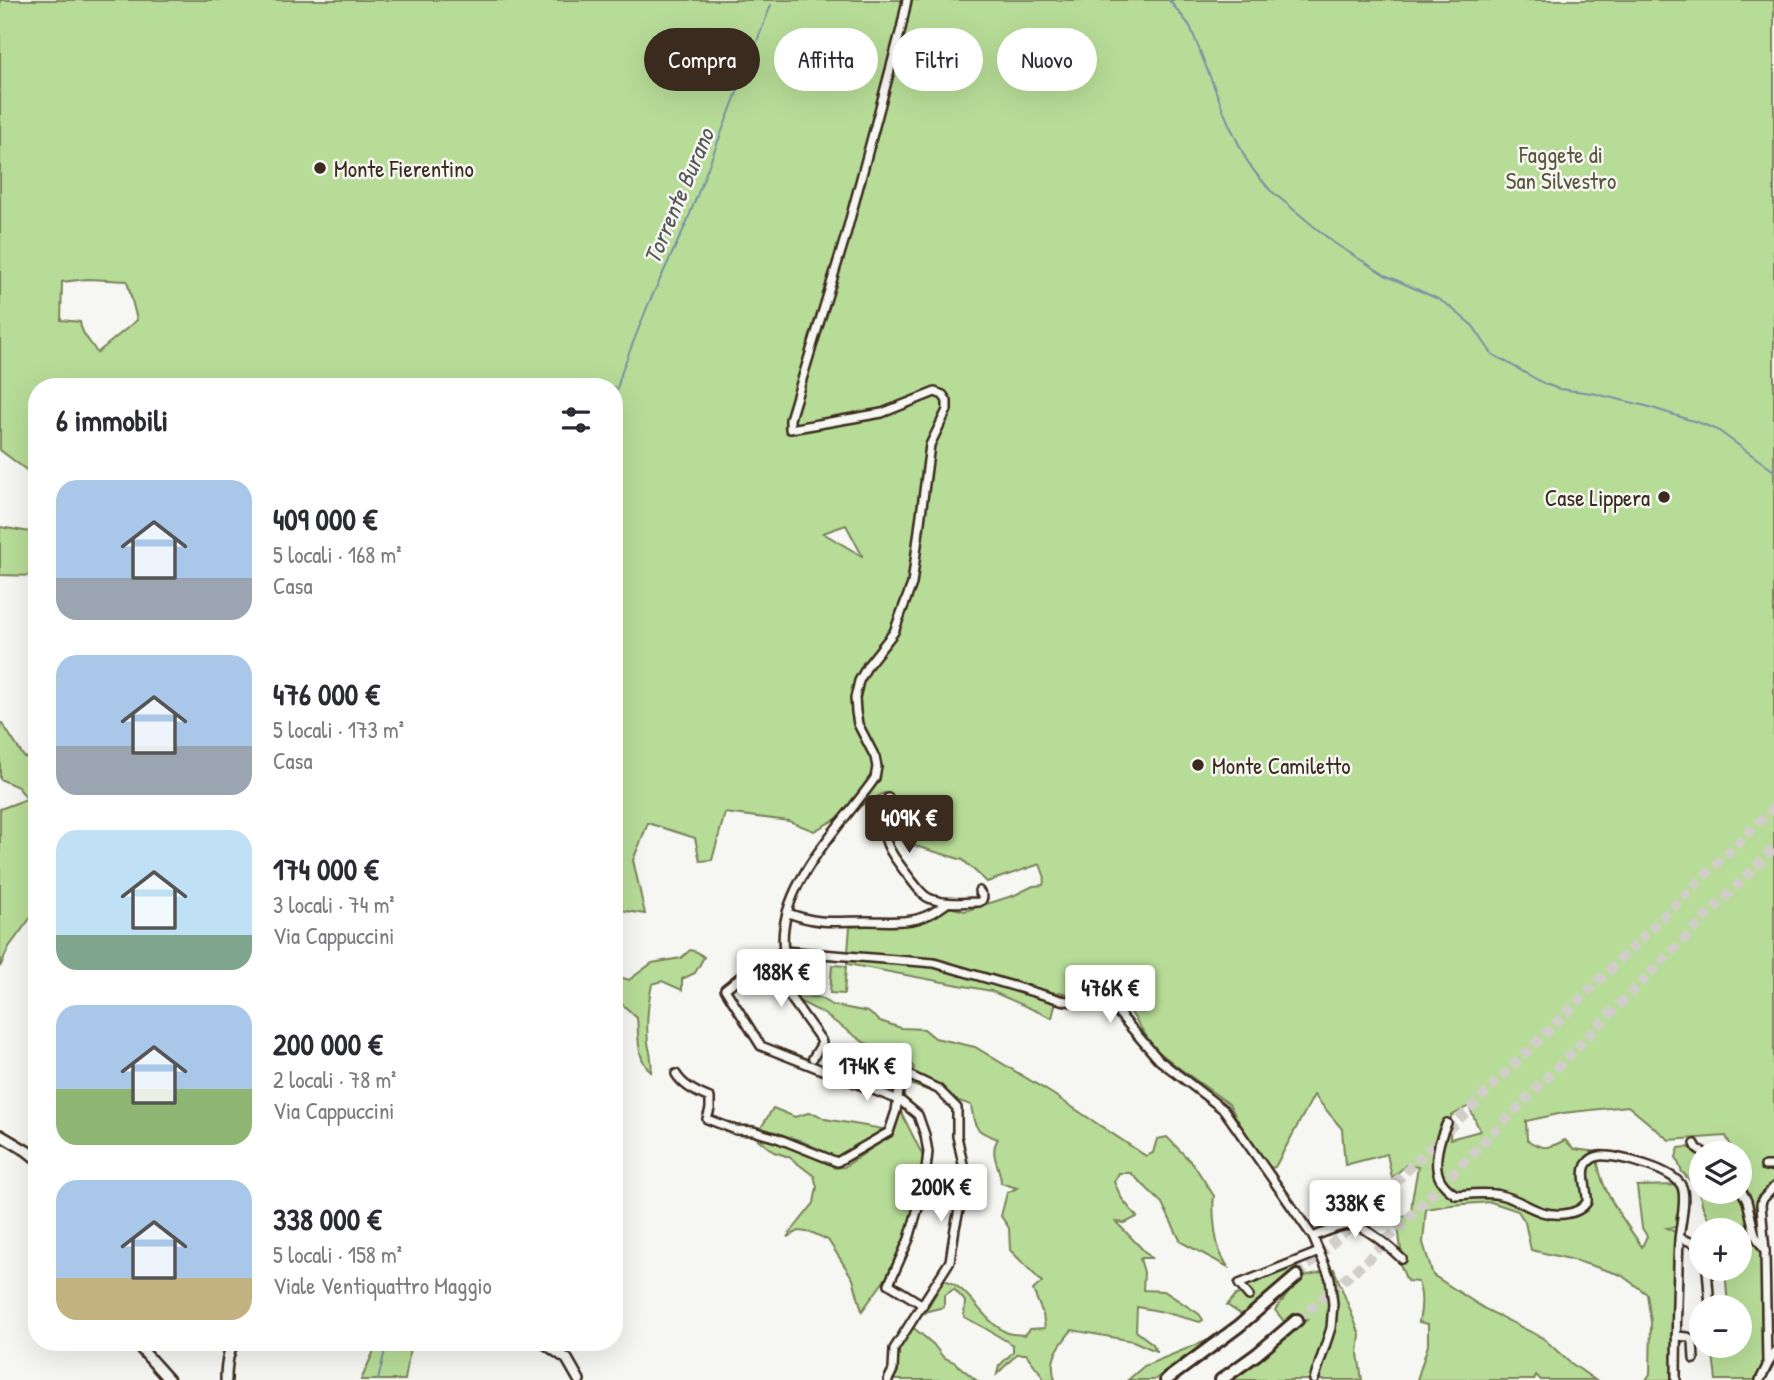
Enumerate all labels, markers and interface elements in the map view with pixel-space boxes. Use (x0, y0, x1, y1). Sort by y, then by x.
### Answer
chip: Compra (644, 28, 760, 91)
chip: Affitta (774, 28, 878, 91)
chip: Filtri (892, 28, 983, 91)
chip: Nuovo (997, 28, 1097, 91)
water label: Torrente Burano (635, 121, 722, 269)
park label: Faggete di San Silvestro (1506, 139, 1616, 196)
place label: Monte Fierentino (334, 153, 474, 184)
marker: Monte Fierentino (312, 160, 328, 176)
text: 6 immobili (56, 400, 168, 440)
icon: filters (557, 401, 595, 439)
place label: Case Lippera (1545, 482, 1650, 513)
marker: Case Lippera (1656, 489, 1672, 505)
text: 409 000 € (273, 499, 377, 539)
icon: home (112, 508, 196, 592)
text: 5 locali · 168 m² (273, 539, 402, 570)
text: Casa (273, 570, 313, 601)
text: 476 000 € (273, 674, 380, 714)
icon: home (112, 683, 196, 767)
text: 5 locali · 173 m² (273, 714, 404, 745)
text: Casa (273, 745, 313, 776)
place label: Monte Camiletto (1212, 750, 1350, 781)
marker: Monte Camiletto (1190, 757, 1206, 773)
pin: 409K € (852, 796, 966, 855)
text: 409K € (881, 802, 937, 833)
text: 174 000 € (273, 849, 379, 889)
icon: home (112, 858, 196, 942)
text: 3 locali · 74 m² (273, 889, 395, 920)
text: Via Cappuccini (273, 920, 394, 951)
pin: 188K € (724, 950, 838, 1009)
text: 188K € (753, 956, 809, 987)
pin: 476K € (1053, 965, 1167, 1025)
text: 476K € (1081, 972, 1139, 1003)
text: 200 000 € (273, 1024, 382, 1064)
icon: home (112, 1033, 196, 1117)
pin: 174K € (810, 1044, 924, 1103)
text: 174K € (839, 1050, 895, 1081)
text: 2 locali · 78 m² (273, 1064, 396, 1095)
text: Via Cappuccini (273, 1095, 394, 1126)
map controls (1689, 1141, 1752, 1358)
button: layers (1689, 1141, 1752, 1204)
pin: 200K € (884, 1164, 998, 1224)
text: 200K € (911, 1171, 971, 1202)
pin: 338K € (1298, 1180, 1412, 1240)
text: 338K € (1326, 1187, 1384, 1218)
text: 338 000 € (273, 1199, 381, 1239)
icon: home (112, 1208, 196, 1292)
button: + (1689, 1218, 1752, 1281)
text: 5 locali · 158 m² (273, 1239, 402, 1270)
text: Viale Ventiquattro Maggio (273, 1270, 492, 1301)
button: − (1689, 1295, 1752, 1358)

